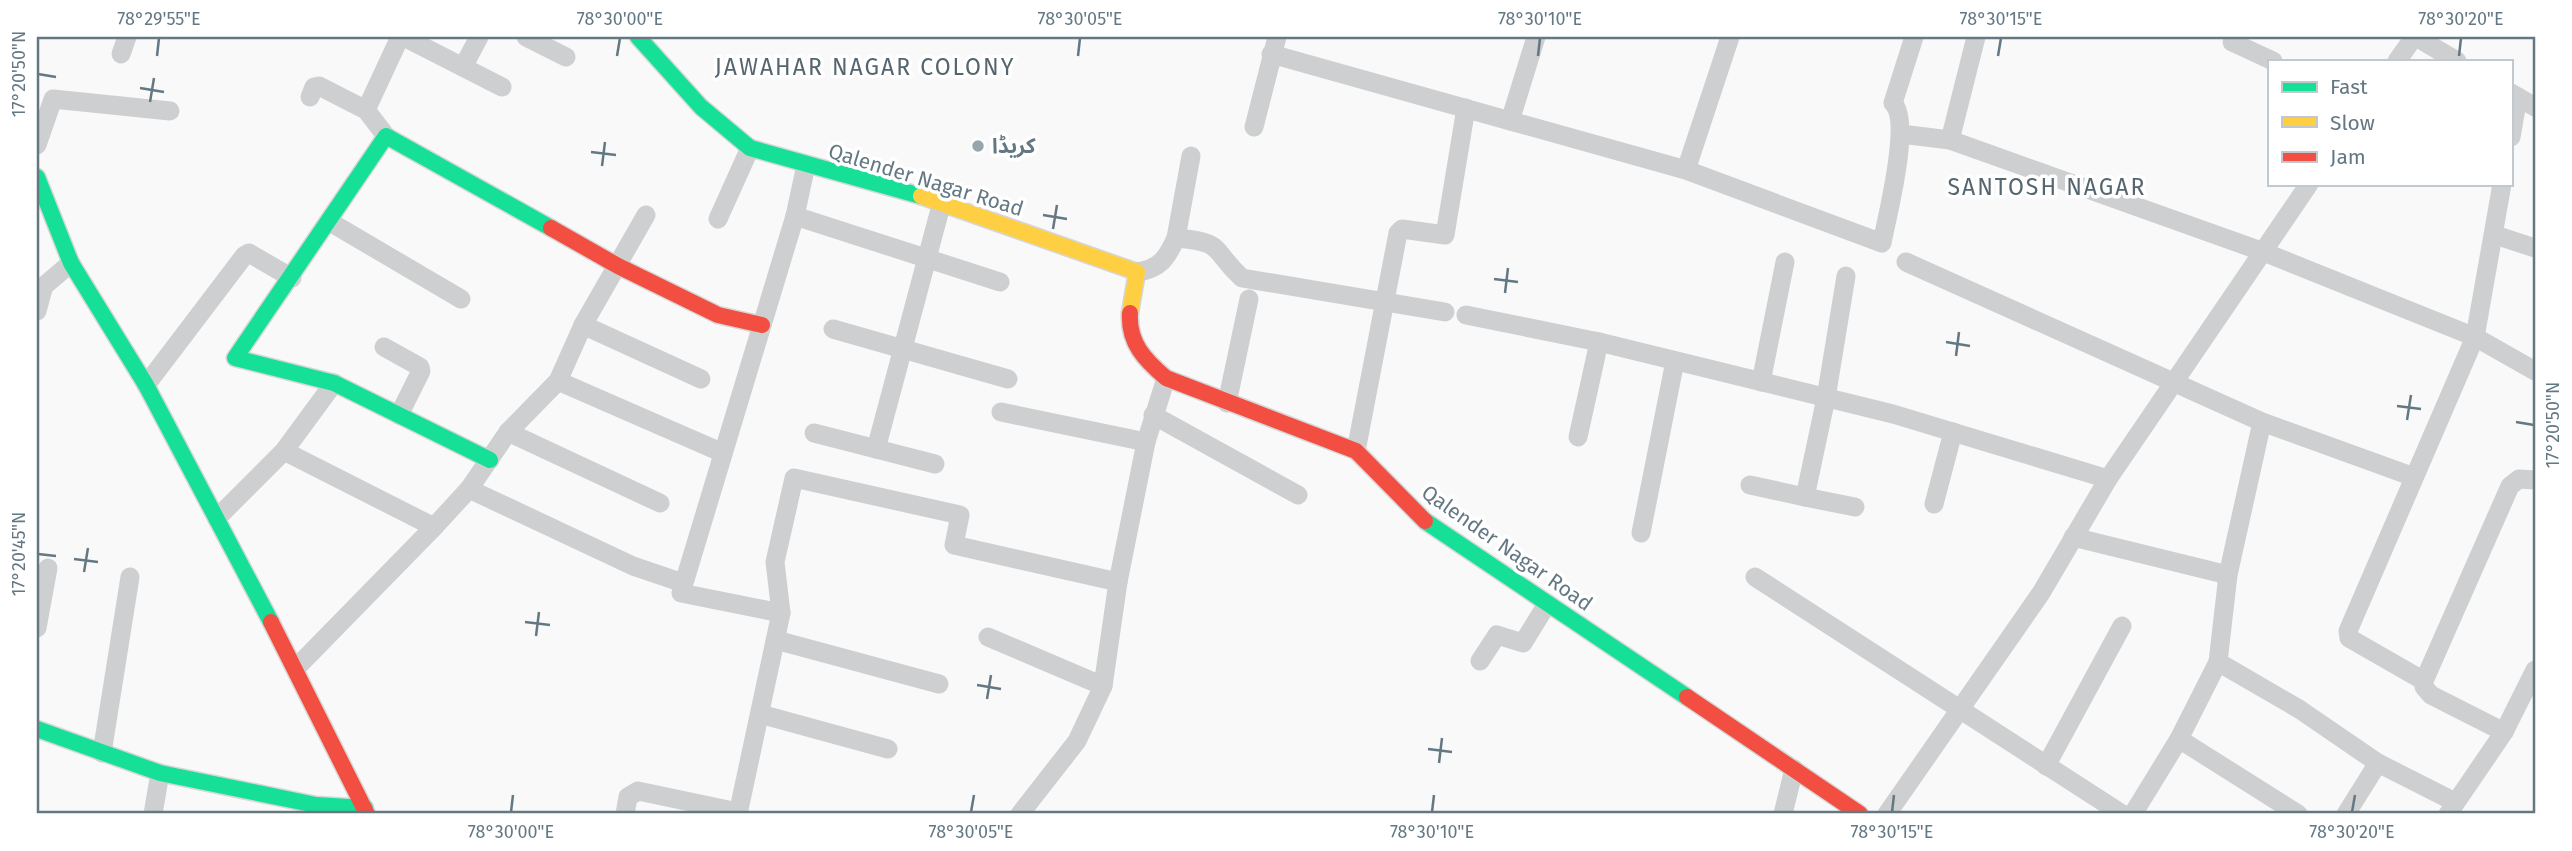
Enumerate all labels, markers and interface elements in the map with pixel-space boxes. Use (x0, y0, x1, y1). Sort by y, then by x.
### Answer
text: 78°29'55"E (117, 8, 201, 30)
text: 78°30'00"E (577, 8, 663, 30)
text: 78°30'05"E (1038, 8, 1122, 30)
text: 78°30'10"E (1498, 8, 1582, 30)
text: 78°30'15"E (1960, 8, 2042, 30)
text: 78°30'20"E (2418, 8, 2504, 30)
text: 17°20'50"N (8, 31, 30, 117)
district label: JAWAHAR NAGAR COLONY (715, 53, 1015, 81)
legend (2268, 60, 2512, 186)
text: Fast (2330, 74, 2368, 100)
text: Slow (2330, 110, 2375, 136)
place label: کریڈا (992, 133, 1036, 159)
street label: Qalender Nagar Road (825, 138, 1027, 222)
marker: کریڈا (970, 138, 986, 154)
text: Jam (2330, 144, 2366, 170)
district label: SANTOSH NAGAR (1948, 173, 2146, 201)
text: 17°20'50"N (2542, 382, 2564, 468)
street label: Qalender Nagar Road (1417, 479, 1597, 617)
text: 17°20'45"N (8, 512, 30, 596)
text: 78°30'00"E (468, 821, 554, 843)
text: 78°30'05"E (929, 821, 1013, 843)
text: 78°30'10"E (1390, 821, 1474, 843)
text: 78°30'15"E (1851, 821, 1933, 843)
text: 78°30'20"E (2309, 821, 2395, 843)

